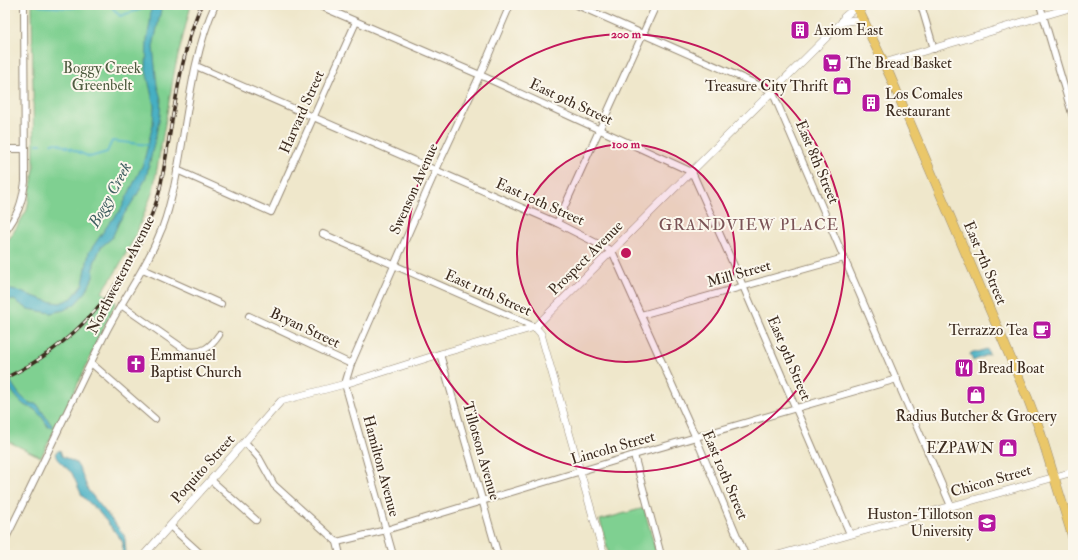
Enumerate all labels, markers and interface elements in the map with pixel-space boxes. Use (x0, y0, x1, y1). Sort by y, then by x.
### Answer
building icon: Axiom East (789, 19, 811, 41)
place label: Axiom East (813, 21, 883, 40)
text: 200 m (611, 27, 642, 42)
supermarket icon: The Bread Basket (821, 52, 843, 74)
place label: The Bread Basket (846, 54, 952, 73)
park label: Boggy Creek Greenbelt (63, 59, 141, 95)
street label: Harvard Street (275, 67, 329, 156)
street label: East 9th Street (526, 74, 616, 130)
shop icon: Treasure City Thrift (831, 75, 853, 97)
place label: Treasure City Thrift (705, 77, 828, 96)
place label: Los Comales Restaurant (885, 85, 963, 121)
building icon: Los Comales Restaurant (860, 92, 882, 114)
street label: East 8th Street (791, 117, 843, 207)
text: 100 m (612, 137, 641, 152)
street label: Swenson Avenue (385, 140, 443, 238)
water label: Boggy Creek (84, 159, 136, 232)
street label: East 10th Street (493, 174, 587, 230)
street label: Northwestern Avenue (83, 213, 159, 337)
district label: GRANDVIEW PLACE (659, 215, 839, 235)
street label: Prospect Avenue (545, 217, 628, 300)
street label: East 7th Street (959, 218, 1011, 308)
centre of rings (619, 246, 633, 260)
street label: Mill Street (705, 256, 773, 292)
street label: East 11th Street (442, 265, 534, 321)
street label: Bryan Street (267, 304, 343, 353)
street label: East 9th Street (763, 313, 815, 403)
cafe icon: Terrazzo Tea (1031, 319, 1053, 341)
place label: Terrazzo Tea (949, 321, 1029, 340)
place label: Emmanuel Baptist Church (150, 346, 242, 383)
church icon: Emmanuel Baptist Church (125, 353, 147, 375)
restaurant icon: Bread Boat (953, 357, 975, 379)
place label: Bread Boat (978, 359, 1044, 378)
shop icon: Radius Butcher & Grocery (965, 384, 987, 406)
street label: Tillotson Avenue (458, 400, 504, 502)
place label: Radius Butcher & Grocery (895, 407, 1057, 426)
street label: Hamilton Avenue (358, 413, 404, 519)
street label: Lincoln Street (569, 427, 657, 469)
street label: East 10th Street (698, 427, 752, 523)
street label: Poquito Street (167, 430, 239, 507)
shop icon: EZPAWN (997, 437, 1019, 459)
place label: EZPAWN (926, 439, 995, 458)
street label: Chicon Street (948, 460, 1034, 502)
place label: Huston-Tillotson University (867, 505, 973, 541)
school or university icon: Huston-Tillotson University (976, 512, 998, 534)

